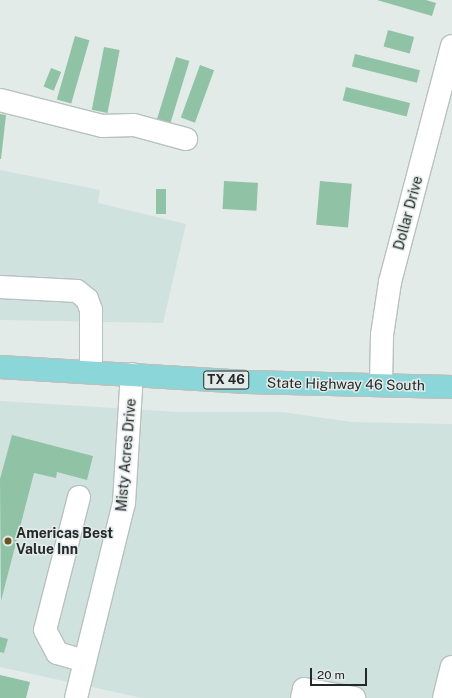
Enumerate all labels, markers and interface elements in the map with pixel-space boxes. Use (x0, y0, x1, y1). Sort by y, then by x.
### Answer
street label: Dollar Drive (390, 174, 426, 252)
road number: TX 46 (203, 369, 249, 391)
street label: State Highway 46 South (267, 374, 425, 394)
street label: Misty Acres Drive (113, 398, 139, 512)
place label: Americas Best Value Inn (16, 525, 113, 558)
marker: Americas Best Value Inn (3, 536, 13, 546)
scale bar (312, 660, 369, 686)
text: 20 m (317, 668, 345, 682)

